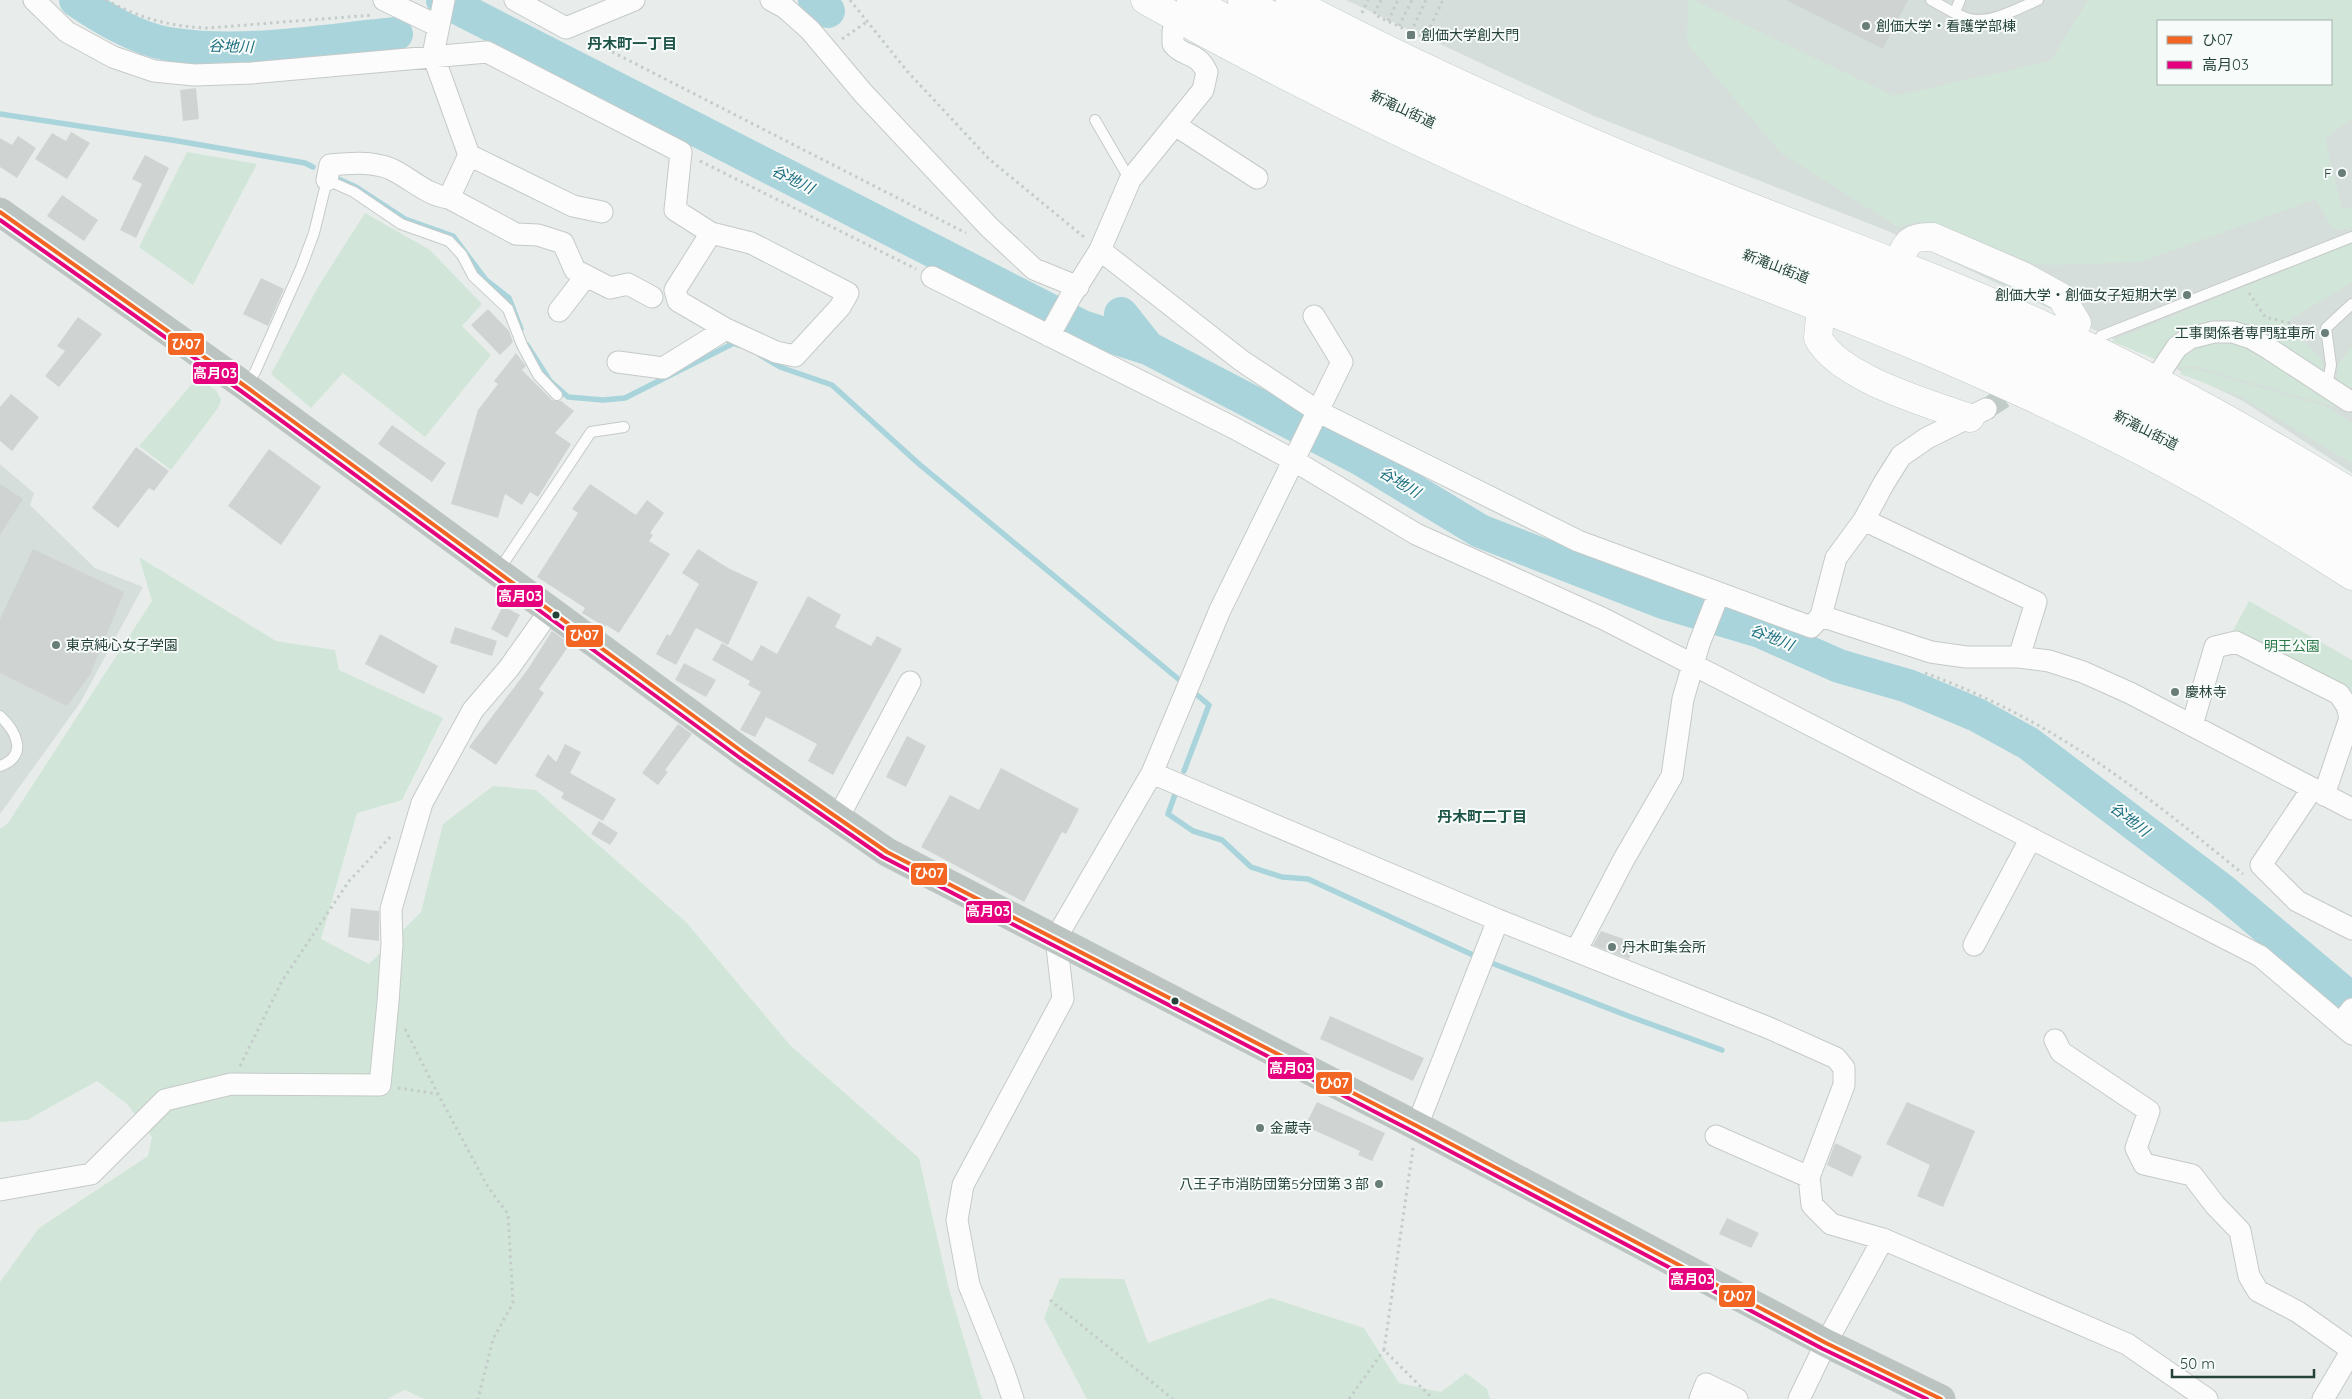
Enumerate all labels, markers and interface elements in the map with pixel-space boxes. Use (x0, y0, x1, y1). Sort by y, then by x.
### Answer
place label: 創価大学・看護学部棟 (1876, 17, 2016, 35)
marker: 創価大学・看護学部棟 (1860, 20, 1872, 32)
legend (2157, 20, 2332, 85)
place label: 創価大学創大門 (1421, 26, 1519, 44)
marker: 創価大学創大門 (1405, 29, 1417, 41)
text: ひ07 (2202, 30, 2233, 49)
district label: 丹木町一丁目 (587, 34, 677, 53)
water label: 谷地川 (208, 36, 256, 56)
text: 高月03 (2202, 55, 2249, 74)
street label: 新滝山街道 (1367, 86, 1439, 132)
water label: 谷地川 (769, 160, 819, 199)
place label: F (2324, 164, 2332, 182)
marker: F (2336, 167, 2348, 179)
street label: 新滝山街道 (1740, 245, 1812, 287)
place label: 創価大学・創価女子短期大学 (1995, 286, 2177, 304)
marker: 創価大学・創価女子短期大学 (2181, 289, 2193, 301)
place label: 工事関係者専門駐車所 (2175, 324, 2315, 342)
marker: 工事関係者専門駐車所 (2319, 327, 2331, 339)
line badge: ひ07 (167, 332, 205, 356)
text: ひ07 (171, 335, 201, 353)
line badge: 高月03 (192, 361, 239, 385)
text: 高月03 (193, 364, 237, 382)
street label: 新滝山街道 (2111, 406, 2181, 454)
water label: 谷地川 (1376, 462, 1426, 503)
line badge: 高月03 (496, 584, 544, 608)
text: 高月03 (498, 587, 542, 605)
unlabelled marker (551, 610, 561, 620)
water label: 谷地川 (1748, 620, 1798, 655)
line badge: ひ07 (565, 624, 604, 648)
text: ひ07 (569, 626, 599, 644)
place label: 東京純心女子学園 (66, 636, 178, 654)
park label: 明王公園 (2264, 637, 2320, 655)
marker: 東京純心女子学園 (50, 639, 62, 651)
place label: 慶林寺 (2185, 683, 2227, 701)
marker: 慶林寺 (2169, 686, 2181, 698)
water label: 谷地川 (2106, 798, 2155, 842)
district label: 丹木町二丁目 (1437, 807, 1527, 826)
line badge: ひ07 (910, 862, 948, 886)
text: ひ07 (914, 864, 944, 882)
line badge: 高月03 (965, 900, 1012, 924)
text: 高月03 (966, 902, 1010, 920)
place label: 丹木町集会所 (1622, 938, 1706, 956)
marker: 丹木町集会所 (1606, 941, 1618, 953)
unlabelled marker (1170, 996, 1180, 1006)
line badge: 高月03 (1267, 1056, 1315, 1080)
text: 高月03 (1269, 1059, 1313, 1077)
line badge: ひ07 (1315, 1071, 1353, 1095)
text: ひ07 (1319, 1074, 1349, 1092)
place label: 金蔵寺 (1270, 1119, 1312, 1137)
marker: 金蔵寺 (1254, 1122, 1266, 1134)
place label: 八王子市消防団第5分団第３部 (1179, 1175, 1369, 1193)
marker: 八王子市消防団第5分団第３部 (1373, 1178, 1385, 1190)
line badge: 高月03 (1668, 1267, 1715, 1291)
text: 高月03 (1670, 1270, 1714, 1288)
line badge: ひ07 (1718, 1284, 1756, 1308)
text: ひ07 (1722, 1287, 1752, 1305)
scale bar (2172, 1346, 2314, 1378)
text: 50 m (2180, 1354, 2215, 1373)

